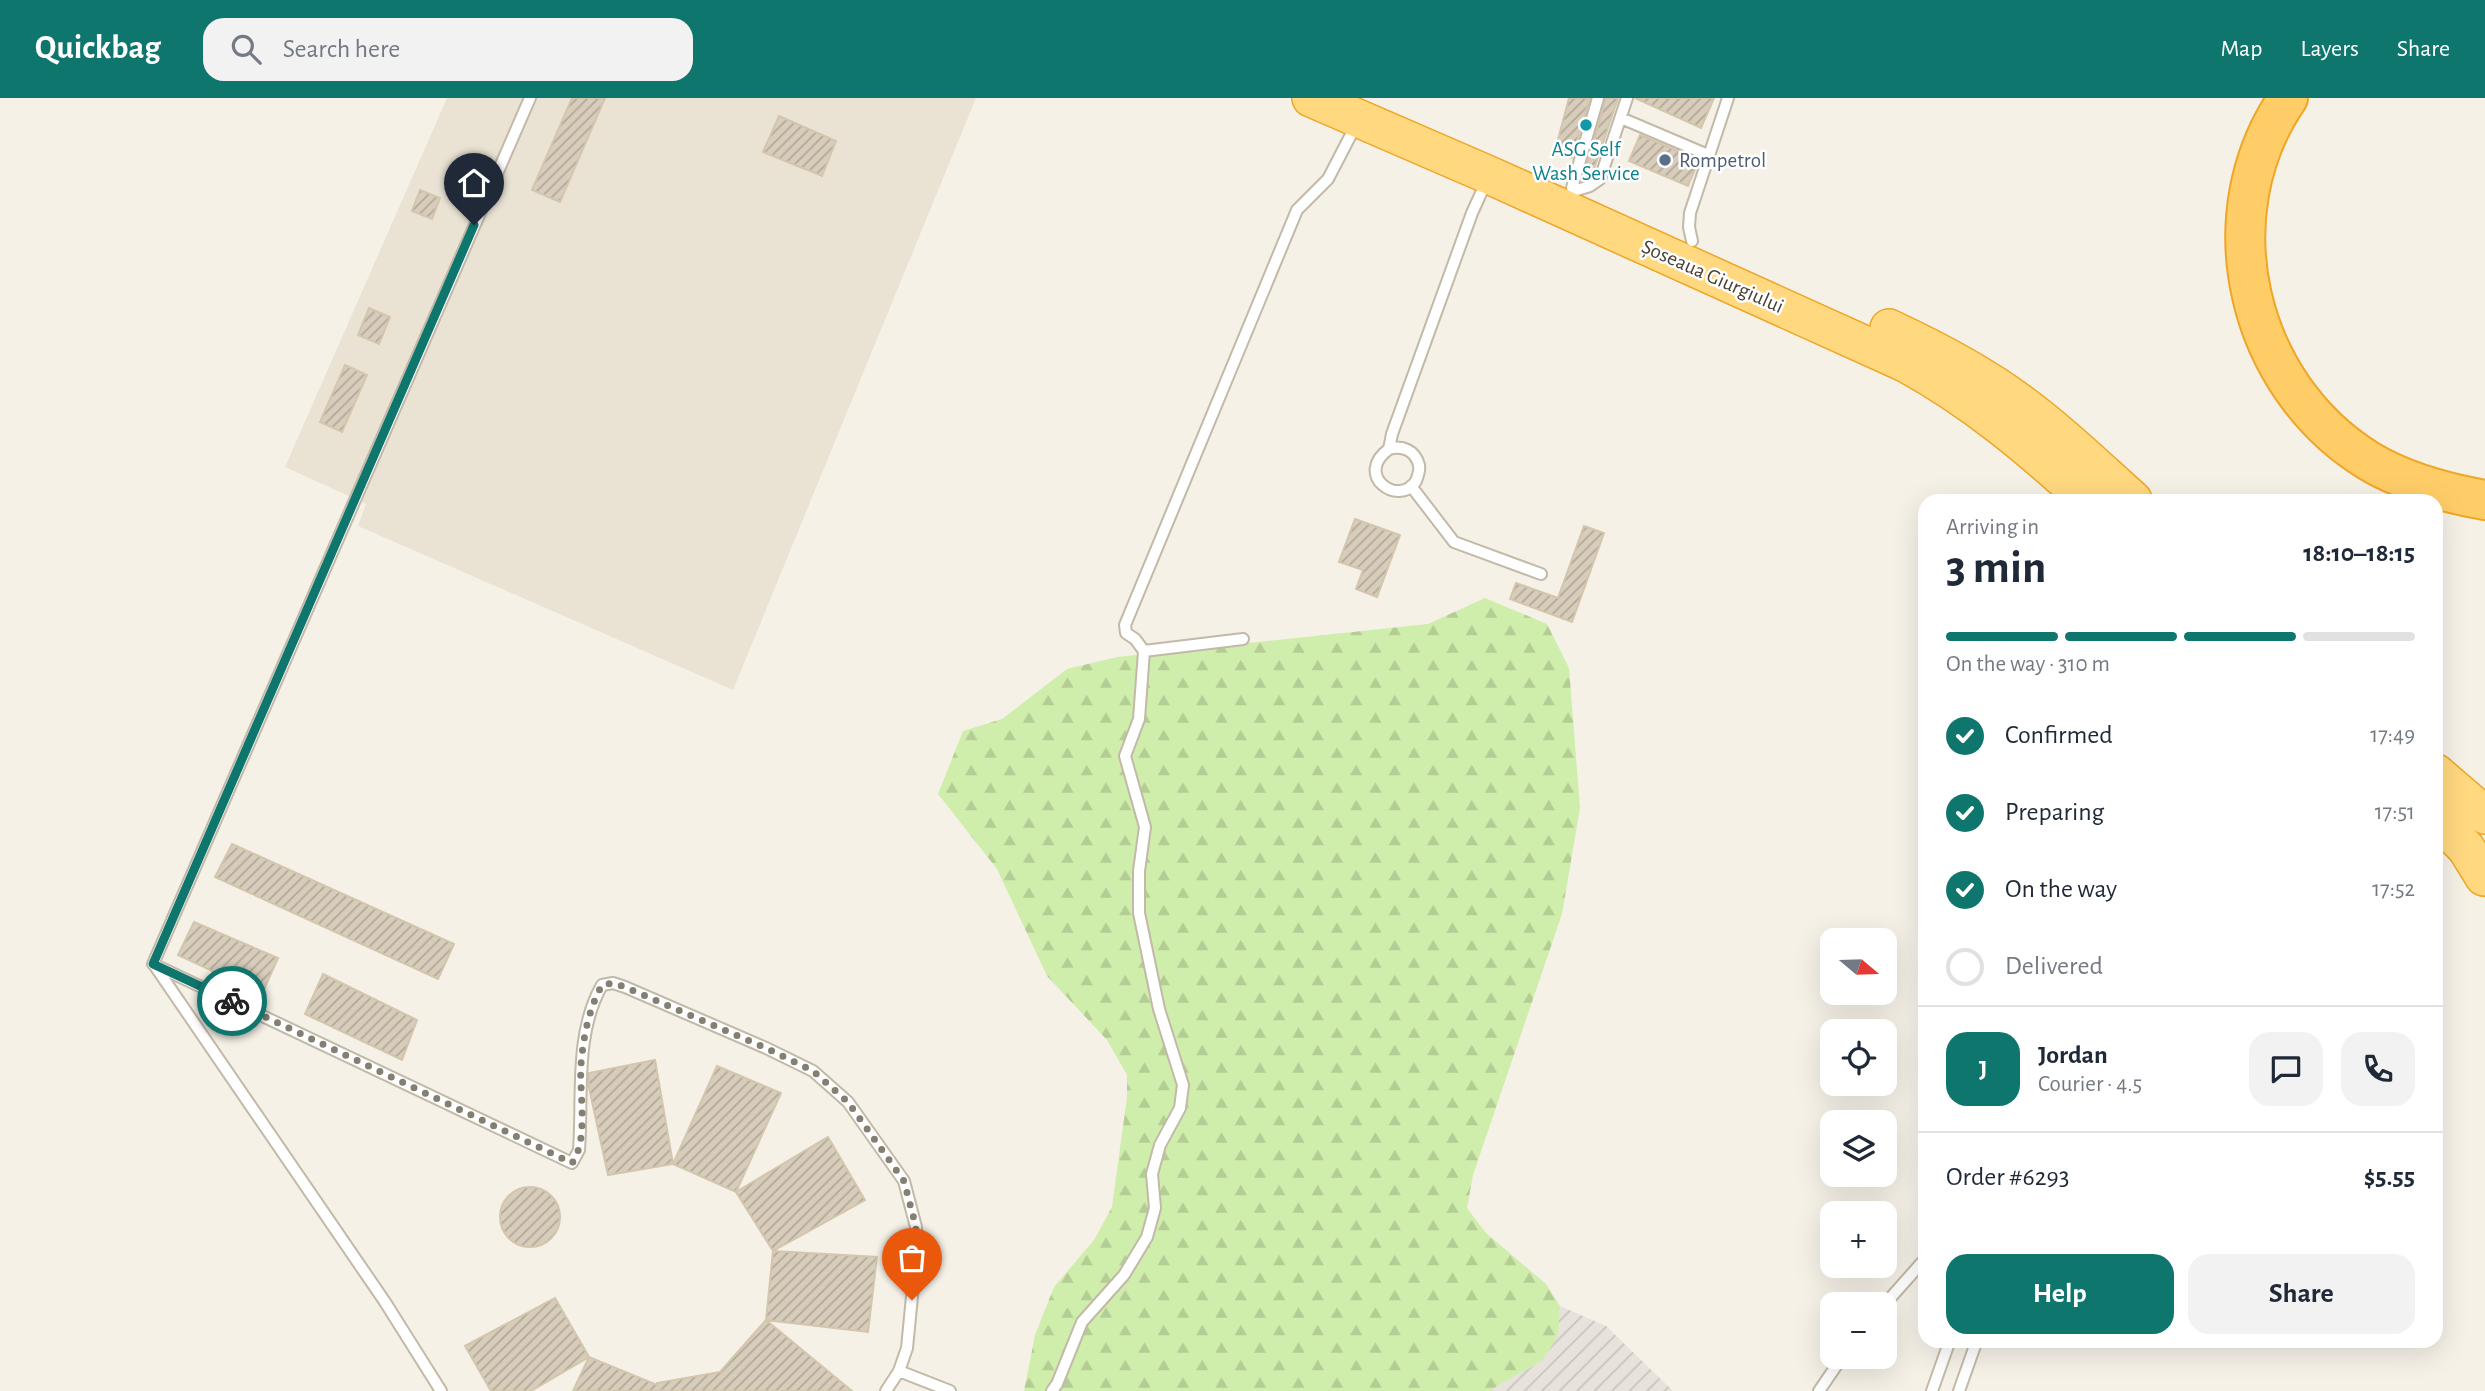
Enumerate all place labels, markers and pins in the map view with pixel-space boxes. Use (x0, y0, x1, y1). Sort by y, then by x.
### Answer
marker: ASG Self Wash Service (1578, 117, 1594, 133)
place label: ASG Self Wash Service (1532, 139, 1640, 184)
place label: Rompetrol (1679, 150, 1766, 171)
marker: Rompetrol (1657, 152, 1673, 168)
pin (444, 153, 504, 225)
pin (882, 1228, 942, 1300)

